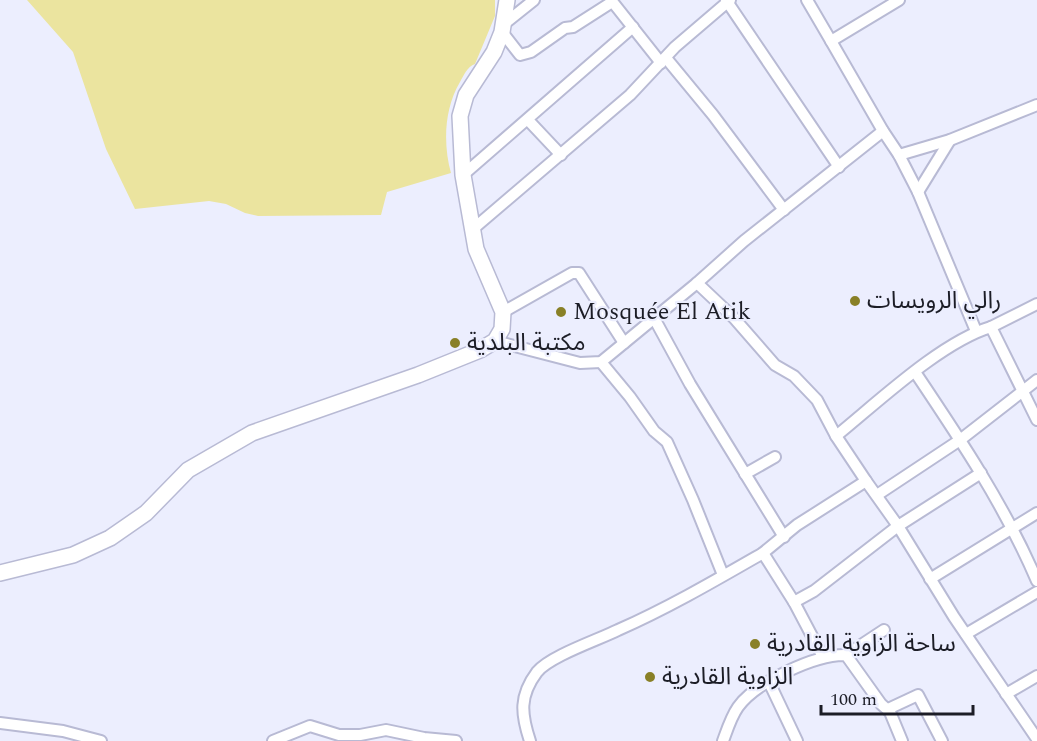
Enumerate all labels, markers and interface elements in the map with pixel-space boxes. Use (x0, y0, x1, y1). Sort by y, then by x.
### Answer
place label: رالي الرويسات (867, 283, 1001, 319)
place label: Mosquée El Atik (573, 294, 751, 330)
marker: رالي الرويسات (848, 294, 862, 308)
marker: Mosquée El Atik (554, 305, 568, 319)
place label: مكتبة البلدية (467, 325, 586, 361)
marker: مكتبة البلدية (448, 336, 462, 350)
place label: ساحة الزاوية القادرية (767, 626, 956, 662)
marker: ساحة الزاوية القادرية (748, 637, 762, 651)
place label: الزاوية القادرية (662, 659, 793, 695)
marker: الزاوية القادرية (643, 670, 657, 684)
scale bar (821, 678, 972, 716)
text: 100 m (830, 686, 877, 713)

